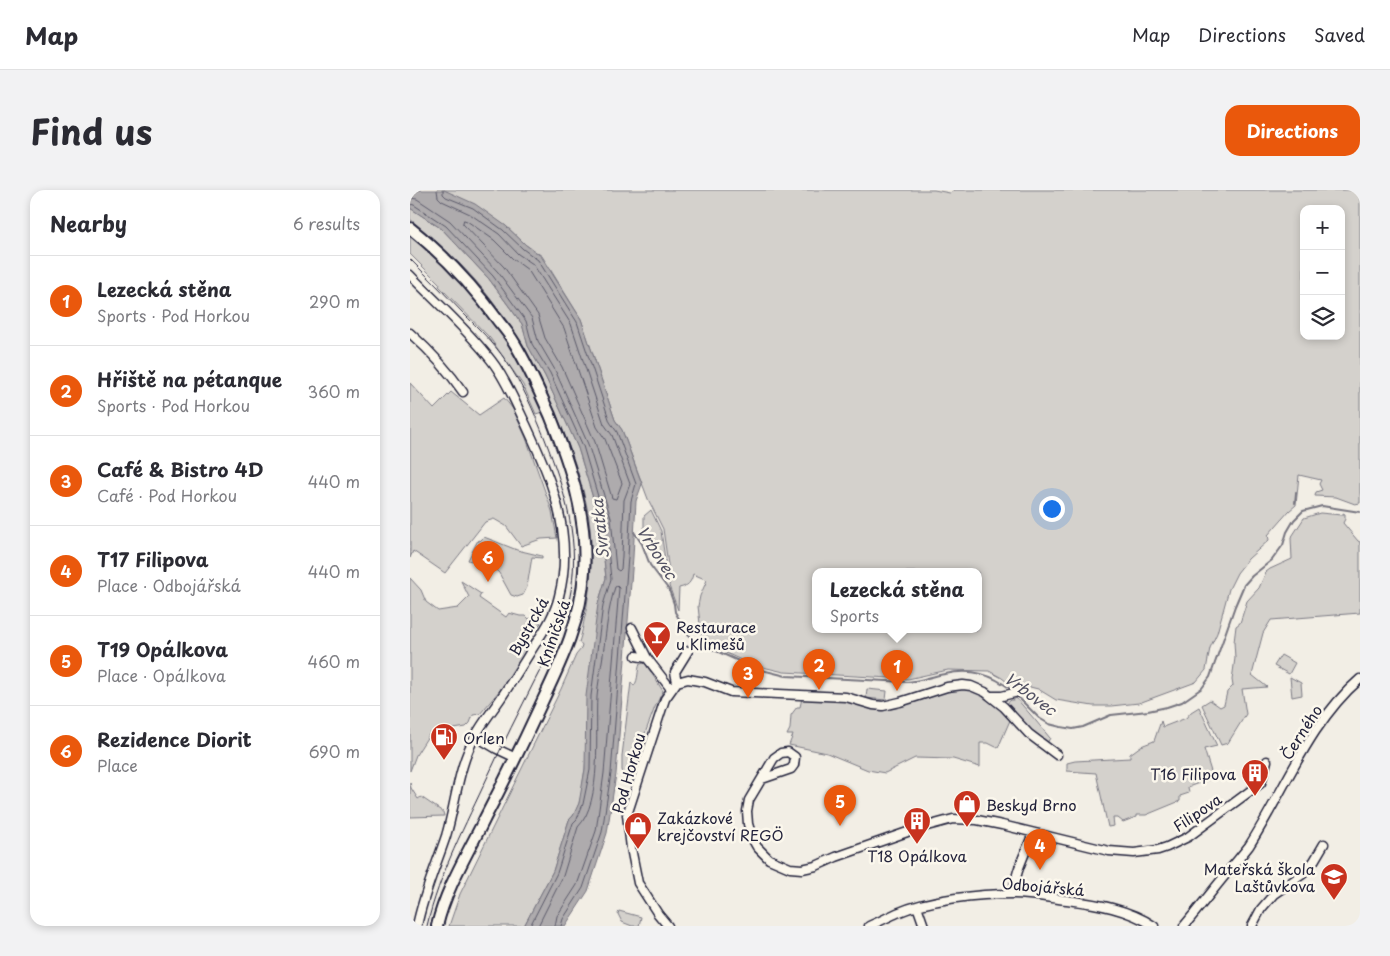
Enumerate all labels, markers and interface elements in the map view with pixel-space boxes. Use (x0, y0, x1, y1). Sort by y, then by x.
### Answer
text: Map (25, 17, 78, 53)
text: Map (1132, 21, 1170, 48)
text: Directions (1198, 21, 1286, 48)
text: Saved (1314, 21, 1365, 48)
text: Find us (30, 104, 152, 157)
button: Directions (1225, 105, 1360, 156)
map controls (1300, 205, 1345, 340)
button: + (1300, 205, 1345, 250)
text: Nearby (50, 207, 127, 239)
text: 6 results (293, 211, 360, 235)
button: − (1300, 250, 1345, 295)
text: Lezecká stěna (97, 275, 232, 303)
text: 1 (62, 289, 70, 313)
text: 290 m (309, 289, 360, 313)
button: layers (1300, 295, 1345, 340)
text: Sports · Pod Horkou (97, 303, 250, 327)
text: Hřiště na pétanque (97, 365, 282, 393)
text: 2 (60, 379, 72, 403)
text: 360 m (308, 379, 360, 403)
text: Sports · Pod Horkou (97, 393, 250, 417)
text: Café & Bistro 4D (97, 455, 264, 483)
text: 3 (61, 469, 71, 493)
text: 440 m (308, 469, 360, 493)
text: Café · Pod Horkou (97, 483, 237, 507)
your location (1039, 496, 1065, 522)
water label: Svratka (584, 497, 614, 560)
water label: Vrbovec (632, 520, 685, 585)
pin: 6 (472, 541, 504, 582)
text: T17 Filipova (97, 545, 209, 573)
text: 4 (61, 559, 71, 583)
text: 440 m (308, 559, 360, 583)
popup (812, 568, 982, 633)
text: Place · Odbojářská (97, 573, 241, 597)
text: Lezecká stěna (830, 575, 964, 603)
street label: Bystrcká (502, 592, 554, 660)
street label: Kníničská (531, 596, 575, 670)
text: Sports (830, 603, 879, 627)
place label: Restaurace u Klimešů (676, 615, 756, 655)
bar icon: Restaurace u Klimešů (642, 620, 672, 659)
text: T19 Opálkova (97, 635, 228, 663)
text: 5 (61, 649, 71, 673)
text: 460 m (308, 649, 360, 673)
pin: 2 (803, 649, 835, 690)
pin: 1 (881, 650, 913, 691)
pin: 3 (732, 657, 764, 698)
text: Place · Opálkova (97, 663, 226, 687)
water label: Vrbovec (1000, 666, 1063, 721)
street label: Černého (1275, 700, 1327, 764)
fuel station icon: Orlen (429, 722, 459, 761)
text: Rezidence Diorit (97, 725, 252, 753)
place label: Orlen (463, 726, 505, 749)
street label: Pod Horkou (605, 730, 651, 816)
text: 6 (60, 739, 72, 763)
text: 690 m (309, 739, 360, 763)
text: Place (97, 753, 138, 777)
building icon: T16 Filipova (1240, 758, 1270, 797)
place label: T16 Filipova (1150, 762, 1237, 785)
pin: 5 (824, 785, 856, 826)
street label: Filipova (1168, 787, 1227, 837)
shop icon: Beskyd Brno (952, 789, 982, 828)
place label: Beskyd Brno (986, 793, 1076, 816)
place label: Zakázkové krejčovství REGÖ (657, 806, 784, 846)
building icon: T18 Opálkova (902, 806, 932, 845)
shop icon: Zakázkové krejčovství REGÖ (623, 811, 653, 850)
pin: 4 (1024, 829, 1056, 870)
place label: T18 Opálkova (867, 844, 967, 867)
place label: Mateřská škola Laštůvkova (1204, 857, 1316, 897)
school or university icon: Mateřská škola Laštůvkova (1319, 862, 1349, 901)
street label: Odbojářská (1001, 871, 1086, 901)

